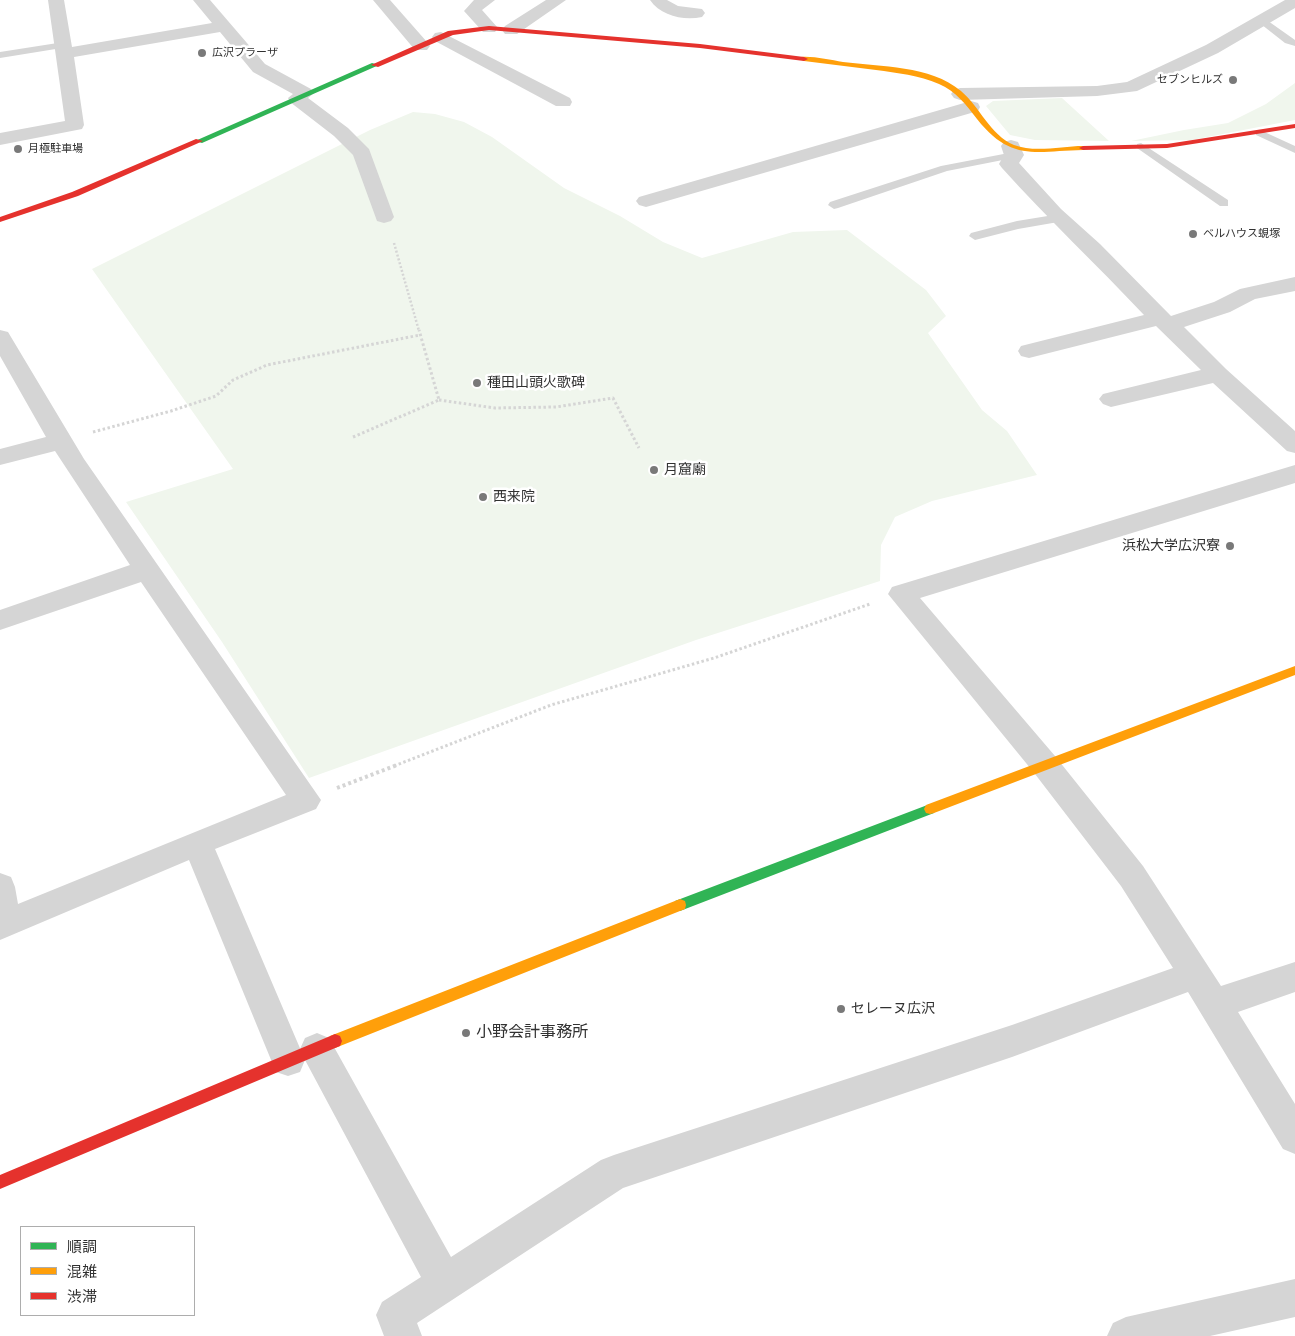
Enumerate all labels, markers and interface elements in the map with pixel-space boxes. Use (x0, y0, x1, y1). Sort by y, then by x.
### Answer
place label: 広沢プラーザ (212, 46, 278, 60)
marker: 広沢プラーザ (196, 47, 208, 59)
place label: セブンヒルズ (1157, 73, 1223, 87)
marker: セブンヒルズ (1227, 74, 1239, 86)
place label: 月極駐車場 (28, 142, 83, 156)
marker: 月極駐車場 (12, 143, 24, 155)
place label: ベルハウス蜆塚 (1203, 227, 1280, 241)
marker: ベルハウス蜆塚 (1187, 228, 1199, 240)
place label: 種田山頭火歌碑 (487, 375, 585, 391)
marker: 種田山頭火歌碑 (471, 377, 483, 389)
place label: 月窟廟 (664, 462, 706, 478)
marker: 月窟廟 (648, 464, 660, 476)
place label: 西来院 (493, 489, 535, 505)
marker: 西来院 (477, 491, 489, 503)
place label: 浜松大学広沢寮 (1122, 538, 1220, 554)
marker: 浜松大学広沢寮 (1224, 540, 1236, 552)
place label: セレーヌ広沢 (851, 1001, 935, 1017)
marker: セレーヌ広沢 (835, 1003, 847, 1015)
place label: 小野会計事務所 (476, 1023, 588, 1043)
marker: 小野会計事務所 (460, 1027, 472, 1039)
legend (20, 1226, 195, 1316)
text: 順調 (67, 1236, 97, 1257)
text: 混雑 (67, 1261, 97, 1282)
text: 渋滞 (67, 1286, 97, 1307)

